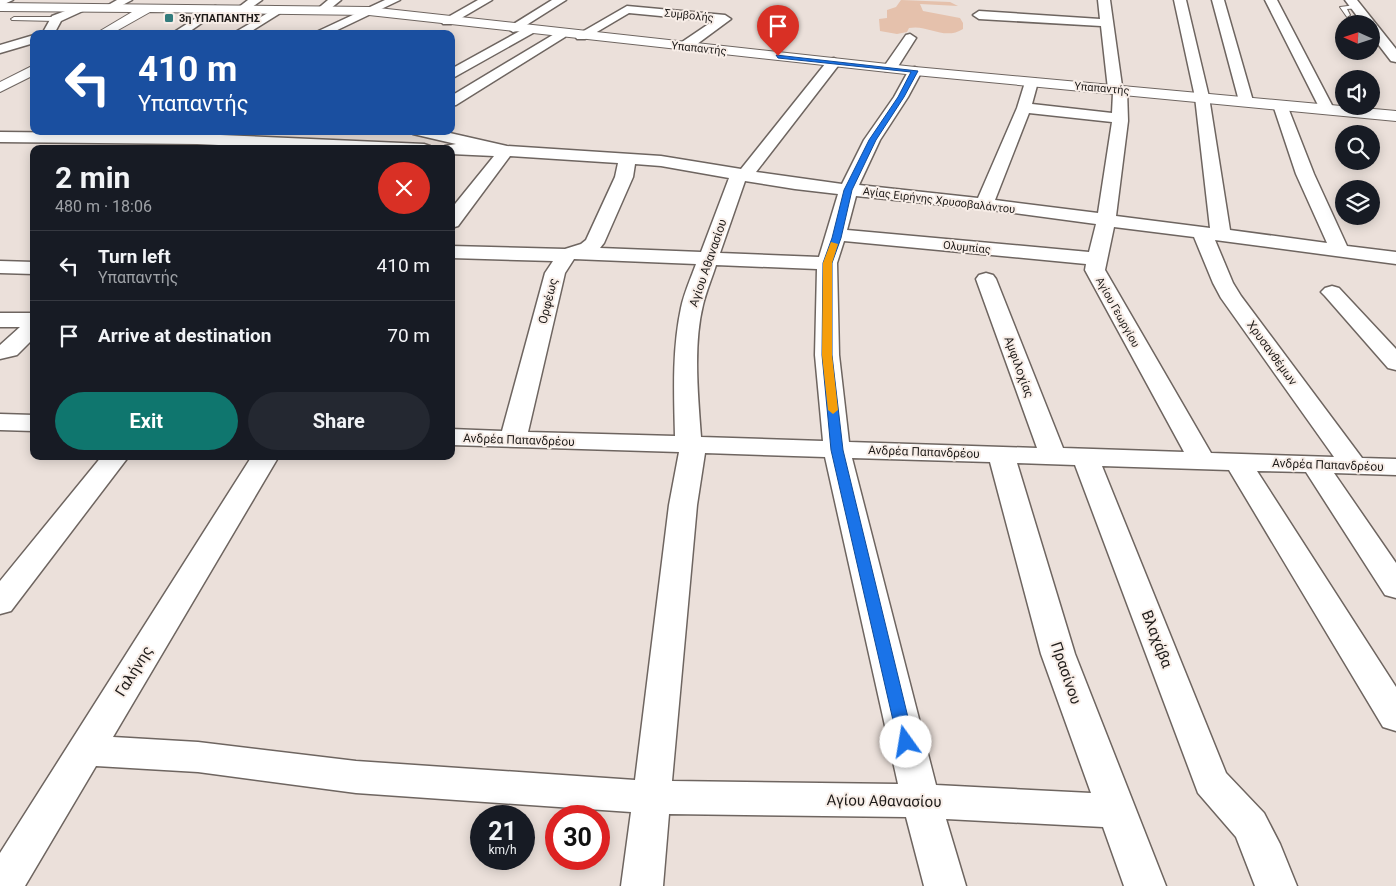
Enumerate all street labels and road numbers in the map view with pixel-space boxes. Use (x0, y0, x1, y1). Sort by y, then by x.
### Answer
street label: Συμβολής (664, 6, 714, 25)
street label: Υπαπαντής (671, 39, 727, 58)
street label: Υπαπαντής (1074, 80, 1130, 97)
street label: Αγίας Ειρήνης Χρυσοβαλάντου (862, 185, 1016, 216)
street label: Αγίου Αθανασίου (686, 217, 730, 309)
street label: Ολυμπίας (942, 239, 992, 256)
street label: Αγίου Γεωργίου (1093, 275, 1142, 350)
street label: Ορφέως (536, 277, 560, 325)
street label: Χρυσανθέμων (1244, 318, 1300, 388)
street label: Αμφιλοχίας (1001, 334, 1037, 400)
street label: Ανδρέα Παπανδρέου (463, 431, 575, 449)
street label: Ανδρέα Παπανδρέου (868, 443, 980, 461)
street label: Ανδρέα Παπανδρέου (1272, 456, 1384, 474)
street label: Βλαχάβα (1138, 608, 1176, 671)
street label: Πρασίνου (1047, 639, 1085, 707)
street label: Γαλήνης (111, 642, 157, 700)
street label: Αγίου Αθανασίου (826, 791, 942, 811)

